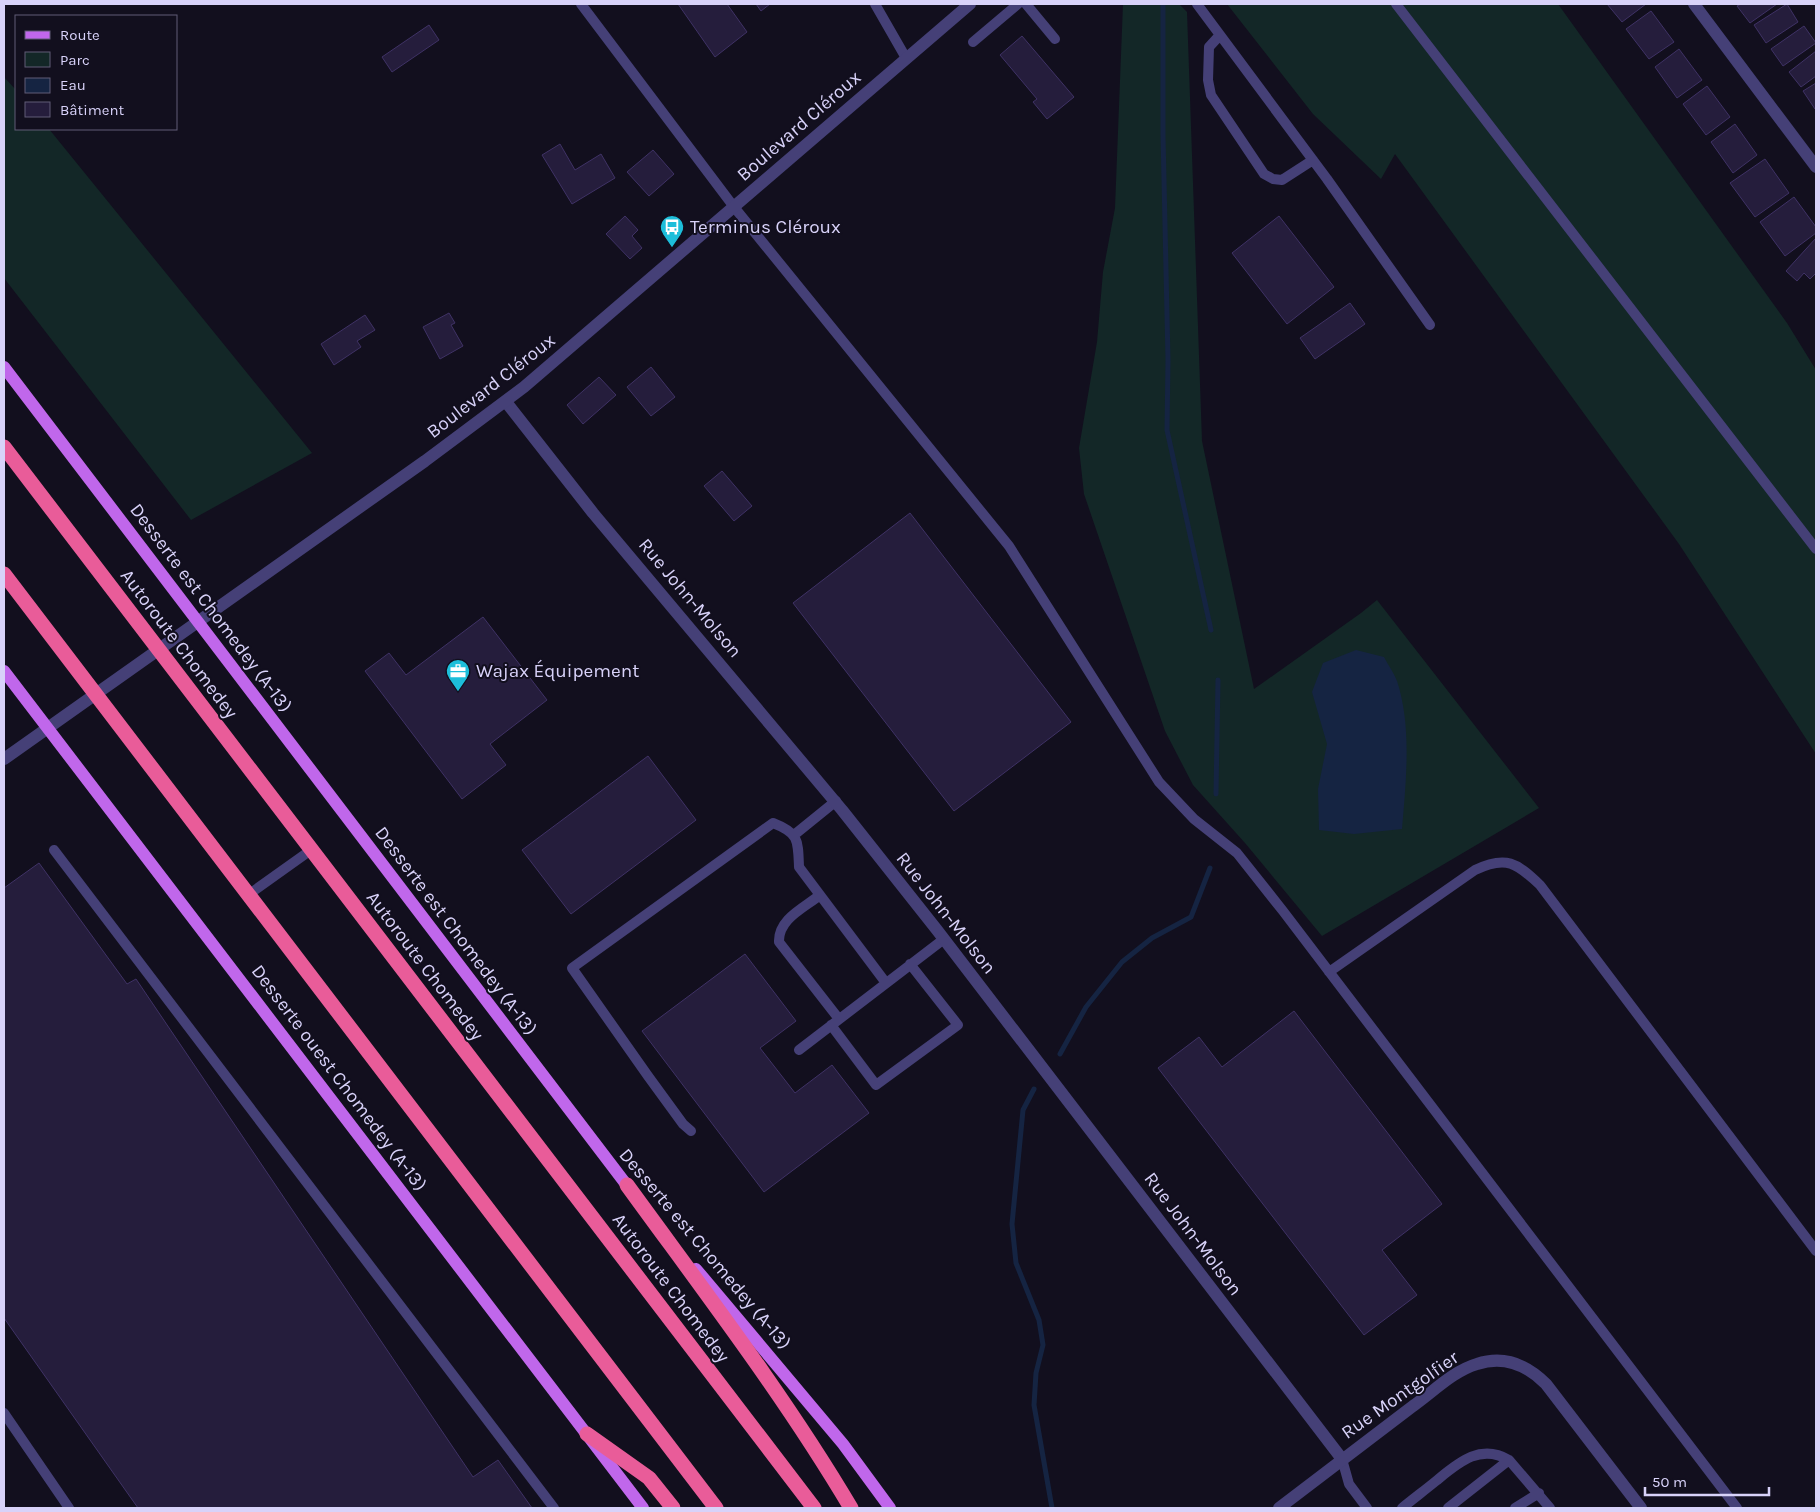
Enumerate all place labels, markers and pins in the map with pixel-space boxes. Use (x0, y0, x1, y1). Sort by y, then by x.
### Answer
bus stop icon: Terminus Cléroux (659, 214, 685, 248)
place label: Terminus Cléroux (690, 216, 841, 238)
office icon: Wajax Équipement (445, 658, 471, 692)
place label: Wajax Équipement (476, 659, 639, 682)

